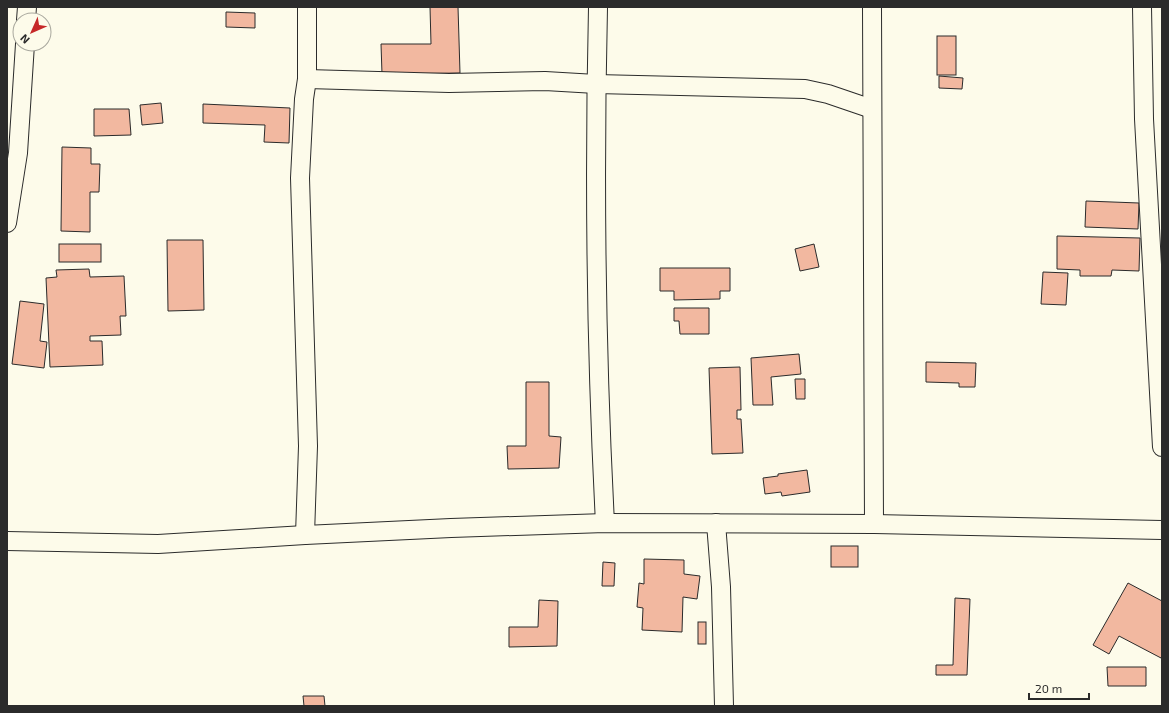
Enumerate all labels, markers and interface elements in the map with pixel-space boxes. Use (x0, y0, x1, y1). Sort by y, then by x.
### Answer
north arrow (12, 12, 52, 52)
text: N (17, 32, 32, 47)
scale bar (1029, 675, 1089, 701)
text: 20 m (1035, 681, 1062, 695)

